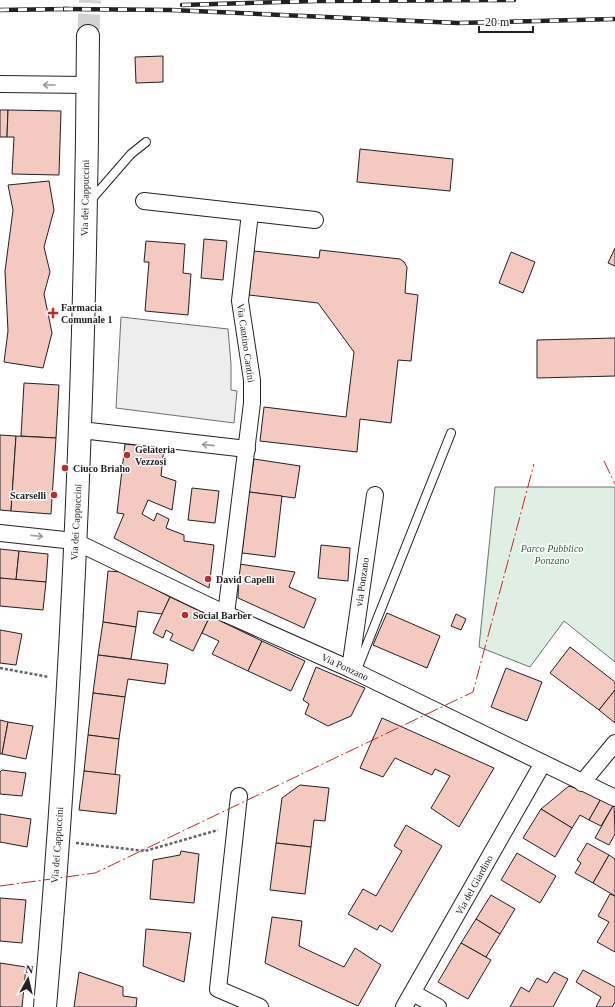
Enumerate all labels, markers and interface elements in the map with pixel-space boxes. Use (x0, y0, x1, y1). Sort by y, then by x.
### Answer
scale bar (479, 8, 533, 34)
text: 20 m (485, 15, 510, 29)
one-way arrow (43, 81, 56, 89)
street label: Via dei Cappuccini (79, 159, 91, 236)
place label: Farmacia Comunale 1 (61, 302, 112, 325)
street label: Via Cantino Cantini (235, 303, 257, 384)
marker: Farmacia Comunale 1 (48, 308, 58, 318)
one-way arrow (202, 441, 215, 448)
place label: Gelateria Vezzosi (135, 444, 175, 467)
marker: Gelateria Vezzosi (122, 450, 132, 460)
marker: Ciuco Briaho (60, 463, 70, 473)
place label: Ciuco Briaho (73, 463, 130, 474)
street label: Via dei Cappuccini (69, 483, 84, 561)
place label: Scarselli (10, 490, 46, 501)
marker: Scarselli (49, 490, 59, 500)
one-way arrow (30, 533, 43, 540)
park label: Parco Pubblico Ponzano (520, 543, 583, 566)
street label: via Ponzano (353, 557, 371, 607)
marker: David Capelli (203, 574, 213, 584)
place label: David Capelli (216, 574, 275, 585)
marker: Social Barber (180, 610, 190, 620)
place label: Social Barber (193, 610, 252, 621)
street label: Via Ponzano (320, 651, 370, 683)
street label: Via dei Cappuccini (49, 806, 65, 884)
street label: Via del Giardino (453, 853, 495, 917)
north arrow (8, 959, 48, 999)
text: N (25, 963, 34, 976)

